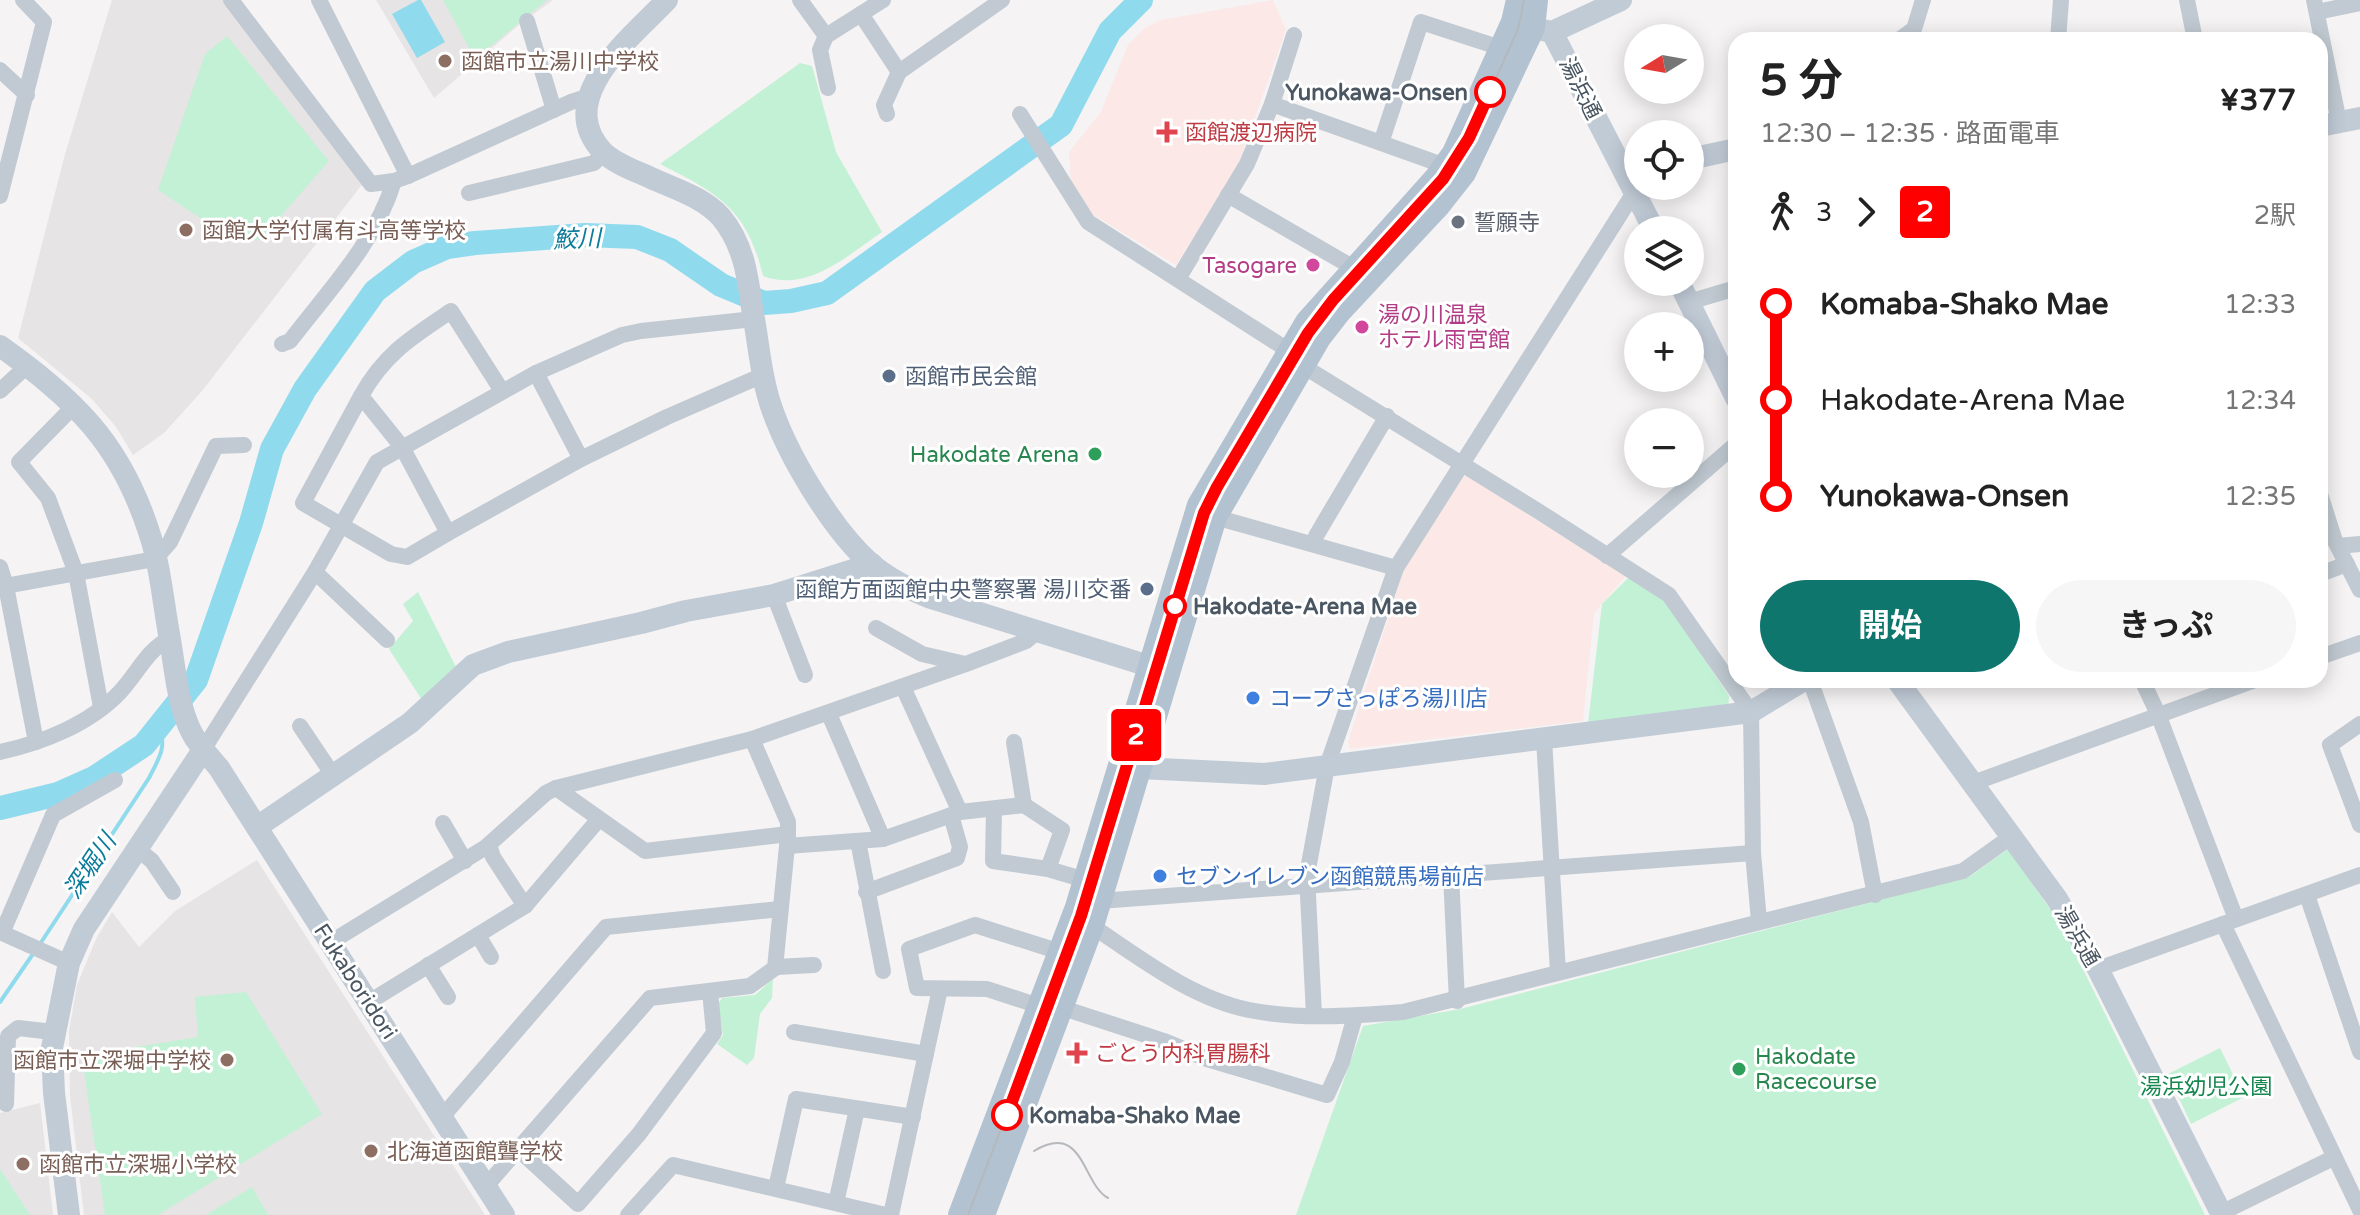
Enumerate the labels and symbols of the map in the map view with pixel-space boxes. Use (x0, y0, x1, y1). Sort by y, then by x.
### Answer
north arrow (1624, 24, 1704, 104)
place label: 函館市立湯川中学校 (461, 49, 659, 75)
marker: 函館市立湯川中学校 (436, 52, 454, 70)
street label: 湯浜通 (1554, 53, 1607, 124)
marker: Yunokawa-Onsen (1475, 77, 1505, 107)
place label: Yunokawa-Onsen (1285, 80, 1468, 106)
place label: 函館渡辺病院 (1185, 120, 1317, 146)
marker: 函館渡辺病院 (1156, 121, 1178, 143)
place label: 誓願寺 (1474, 210, 1540, 236)
marker: 誓願寺 (1449, 213, 1467, 231)
place label: 函館大学付属有斗高等学校 (202, 218, 466, 244)
marker: 函館大学付属有斗高等学校 (177, 221, 195, 239)
water label: 鮫川 (553, 224, 605, 255)
place label: Tasogare (1202, 253, 1297, 279)
marker: Tasogare (1304, 256, 1322, 274)
place label: 湯の川温泉 ホテル雨宮館 (1378, 302, 1510, 353)
marker: 湯の川温泉 ホテル雨宮館 (1353, 318, 1371, 336)
place label: 函館市民会館 (905, 364, 1037, 390)
marker: 函館市民会館 (880, 367, 898, 385)
place label: Hakodate Arena (910, 442, 1079, 468)
marker: Hakodate Arena (1086, 445, 1104, 463)
place label: 函館方面函館中央警察署 湯川交番 (795, 577, 1131, 603)
marker: 函館方面函館中央警察署 湯川交番 (1138, 580, 1156, 598)
place label: Hakodate-Arena Mae (1193, 594, 1417, 620)
marker: Hakodate-Arena Mae (1164, 595, 1186, 617)
place label: コープさっぽろ湯川店 (1269, 686, 1488, 712)
marker: コープさっぽろ湯川店 (1244, 689, 1262, 707)
line badge: 2 (1110, 709, 1162, 761)
water label: 深堀川 (58, 826, 124, 904)
place label: セブンイレブン函館競馬場前店 (1176, 864, 1484, 890)
marker: セブンイレブン函館競馬場前店 (1151, 867, 1169, 885)
street label: 湯浜通 (2049, 901, 2105, 972)
street label: Fukaboridori (308, 919, 402, 1044)
place label: ごとう内科胃腸科 (1095, 1041, 1271, 1067)
marker: ごとう内科胃腸科 (1066, 1042, 1088, 1064)
place label: Hakodate Racecourse (1755, 1044, 1877, 1095)
place label: 函館市立深堀中学校 (13, 1048, 211, 1074)
marker: 函館市立深堀中学校 (218, 1051, 236, 1069)
marker: Hakodate Racecourse (1730, 1060, 1748, 1078)
park label: 湯浜幼児公園 (2140, 1074, 2272, 1100)
marker: Komaba-Shako Mae (992, 1100, 1022, 1130)
place label: Komaba-Shako Mae (1029, 1103, 1241, 1129)
place label: 北海道函館聾学校 (387, 1139, 563, 1165)
marker: 北海道函館聾学校 (362, 1142, 380, 1160)
place label: 函館市立深堀小学校 (39, 1152, 237, 1178)
marker: 函館市立深堀小学校 (14, 1155, 32, 1173)

